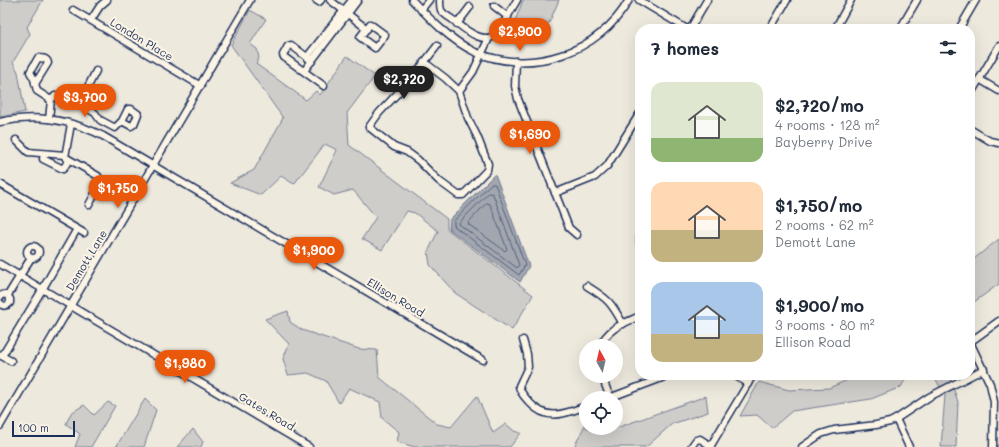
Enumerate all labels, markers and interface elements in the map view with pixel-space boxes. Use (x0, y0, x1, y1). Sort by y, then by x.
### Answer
street label: London Place (108, 14, 177, 64)
pin: $2,900 (487, 18, 553, 52)
text: $2,900 (498, 22, 542, 39)
text: 7 homes (651, 37, 719, 59)
icon: filters (937, 37, 959, 59)
pin: $2,720 (371, 66, 437, 100)
text: $2,720 (383, 70, 425, 87)
pin: $3,700 (52, 84, 118, 118)
text: $3,700 (63, 88, 107, 105)
text: $2,720/mo (775, 94, 864, 116)
icon: home (683, 98, 731, 146)
text: 4 rooms · 128 m² (775, 116, 880, 133)
pin: $1,690 (497, 121, 563, 155)
text: $1,690 (509, 125, 551, 142)
text: Bayberry Drive (775, 133, 873, 150)
pin: $1,750 (85, 175, 151, 209)
text: $1,750 (98, 179, 138, 196)
text: $1,750/mo (775, 194, 862, 216)
icon: home (683, 198, 731, 246)
text: 2 rooms · 62 m² (775, 216, 874, 233)
street label: Demott Lane (62, 227, 110, 293)
text: Demott Lane (775, 233, 856, 250)
pin: $1,900 (281, 237, 347, 271)
text: $1,900 (293, 241, 335, 258)
street label: Ellison Road (365, 274, 427, 320)
text: $1,900/mo (775, 294, 864, 316)
icon: home (683, 298, 731, 346)
text: 3 rooms · 80 m² (775, 316, 875, 333)
text: Ellison Road (775, 333, 851, 350)
north arrow (579, 339, 623, 383)
map controls (579, 339, 623, 435)
pin: $1,980 (152, 350, 218, 384)
text: $1,980 (164, 354, 206, 371)
street label: Gates Road (236, 388, 298, 434)
button: locate (579, 391, 623, 435)
scale bar (12, 419, 75, 438)
text: 100 m (18, 420, 49, 435)

